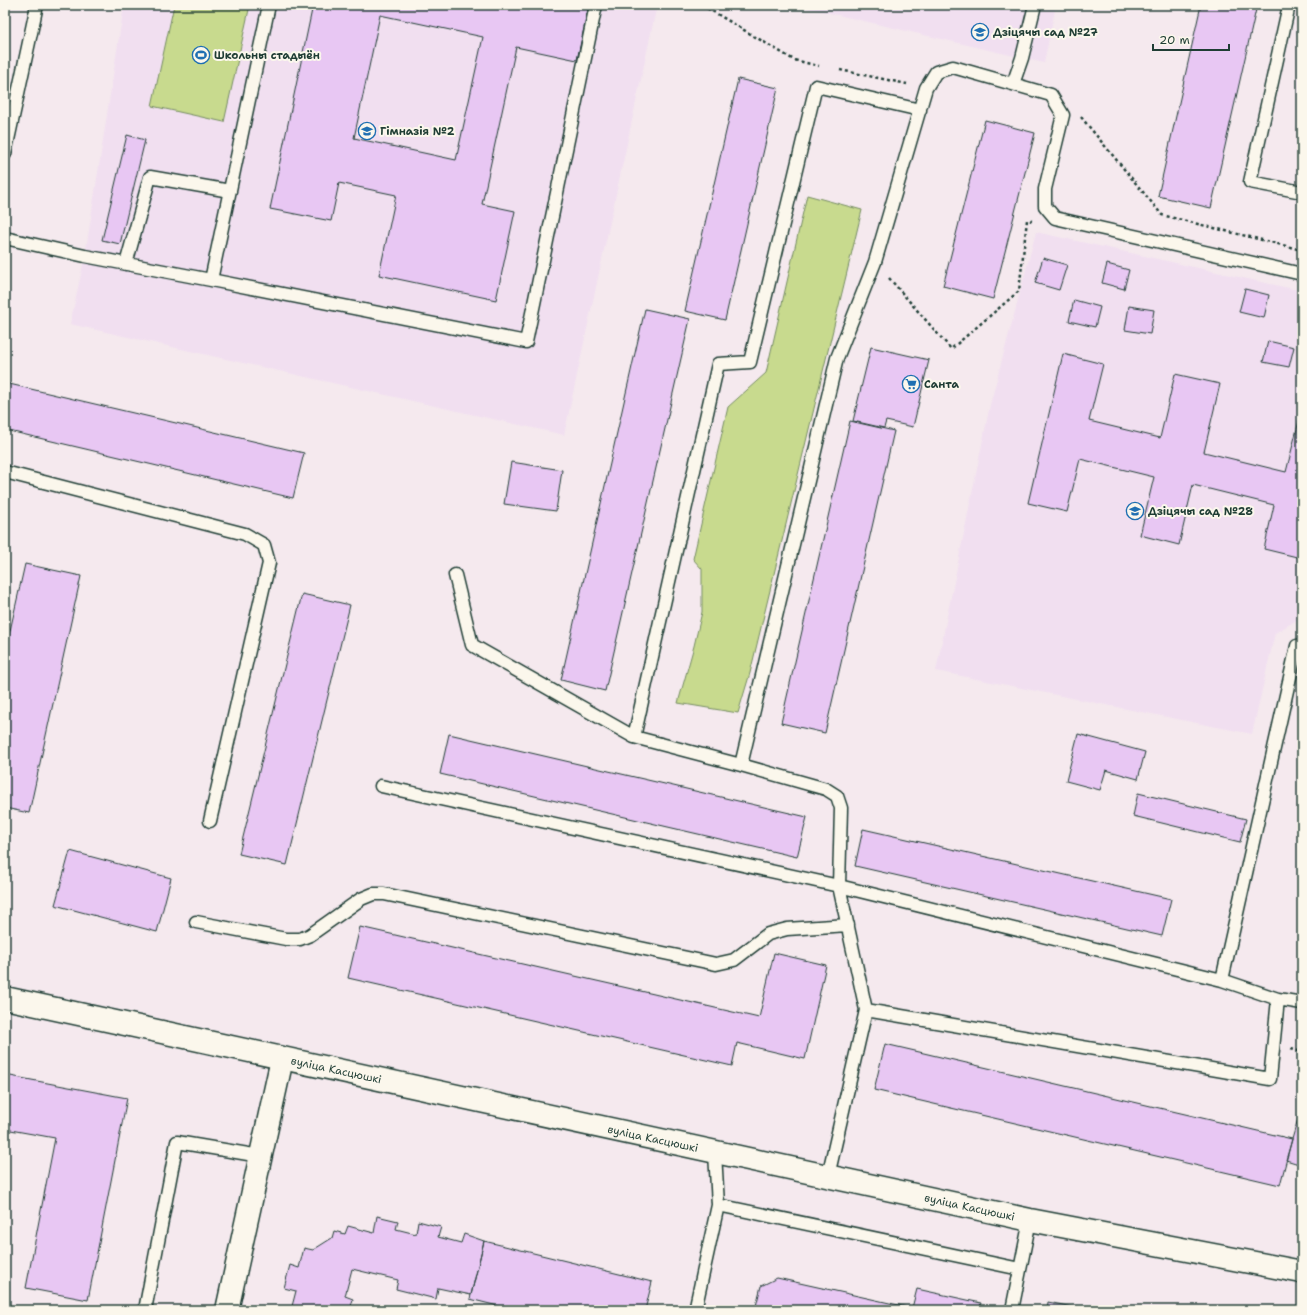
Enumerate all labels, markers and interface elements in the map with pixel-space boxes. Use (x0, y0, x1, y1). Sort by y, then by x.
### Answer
school or university icon: Дзіцячы сад №27 (970, 22, 990, 42)
place label: Дзіцячы сад №27 (993, 25, 1098, 40)
scale bar (1153, 26, 1229, 52)
text: 20 m (1159, 32, 1190, 48)
sports icon: Школьны стадыён (191, 45, 211, 65)
place label: Школьны стадыён (214, 48, 320, 63)
school or university icon: Гімназія №2 (357, 121, 377, 141)
place label: Гімназія №2 (380, 124, 455, 139)
supermarket icon: Санта (901, 374, 921, 394)
place label: Санта (924, 377, 959, 392)
school or university icon: Дзіцячы сад №28 (1125, 501, 1145, 521)
place label: Дзіцячы сад №28 (1148, 504, 1253, 519)
street label: вуліца Касцюшкі (290, 1053, 383, 1087)
street label: вуліца Касцюшкі (606, 1122, 700, 1156)
street label: вуліца Касцюшкі (923, 1190, 1016, 1225)

